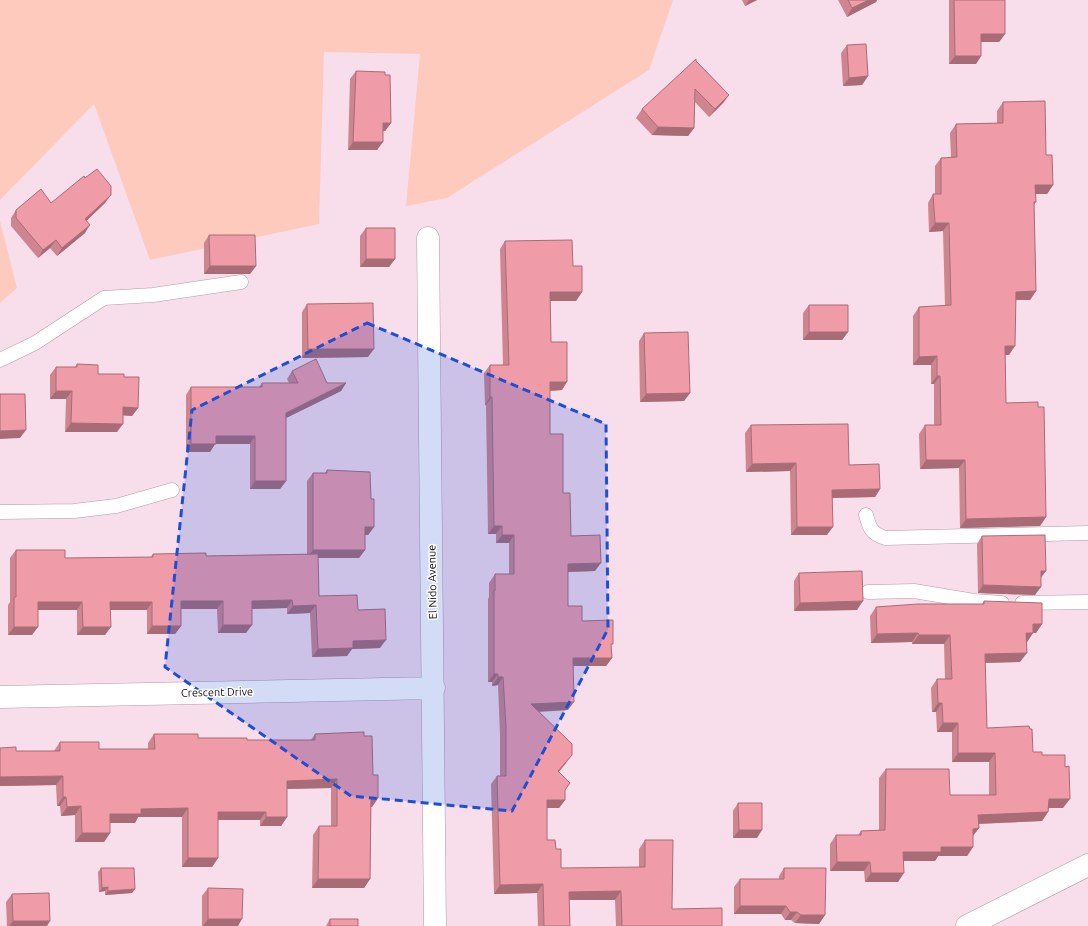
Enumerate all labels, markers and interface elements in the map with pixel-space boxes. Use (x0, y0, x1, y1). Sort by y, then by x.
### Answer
street label: El Nido Avenue (425, 545, 439, 619)
street label: Crescent Drive (181, 685, 253, 699)

